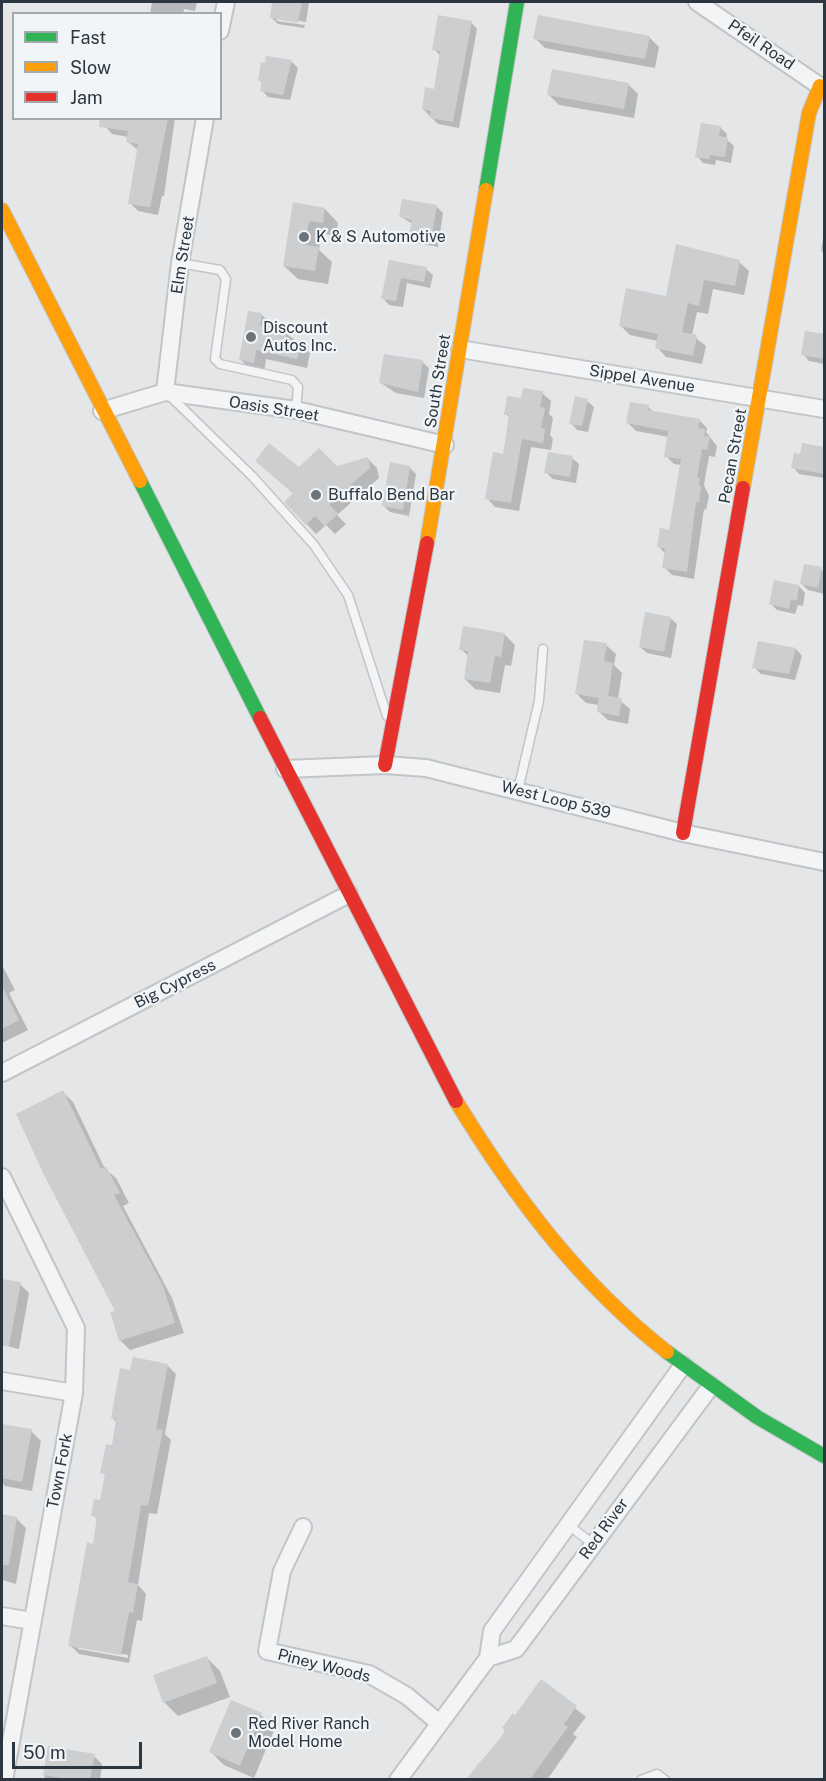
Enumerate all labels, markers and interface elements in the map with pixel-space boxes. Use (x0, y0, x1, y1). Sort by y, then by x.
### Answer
legend (12, 12, 222, 120)
street label: Pfeil Road (724, 16, 798, 74)
text: Fast (70, 27, 106, 48)
text: Slow (70, 57, 111, 78)
text: Jam (70, 87, 103, 108)
street label: Elm Street (167, 215, 199, 295)
place label: K & S Automotive (316, 227, 446, 247)
marker: K & S Automotive (297, 230, 311, 244)
place label: Discount Autos Inc. (263, 318, 337, 356)
marker: Discount Autos Inc. (244, 330, 258, 344)
street label: South Street (421, 333, 455, 429)
street label: Sippel Avenue (588, 361, 696, 397)
street label: Oasis Street (227, 392, 321, 426)
street label: Pecan Street (715, 407, 751, 505)
place label: Buffalo Bend Bar (328, 485, 455, 505)
marker: Buffalo Bend Bar (309, 488, 323, 502)
street label: West Loop 539 (499, 777, 613, 823)
street label: Big Cypress (131, 955, 219, 1013)
street label: Town Fork (43, 1432, 77, 1510)
street label: Red River (575, 1495, 633, 1563)
street label: Piney Woods (276, 1645, 372, 1687)
place label: Red River Ranch Model Home (248, 1714, 369, 1752)
marker: Red River Ranch Model Home (229, 1726, 243, 1740)
scale bar (15, 1730, 146, 1768)
text: 50 m (23, 1742, 66, 1763)

